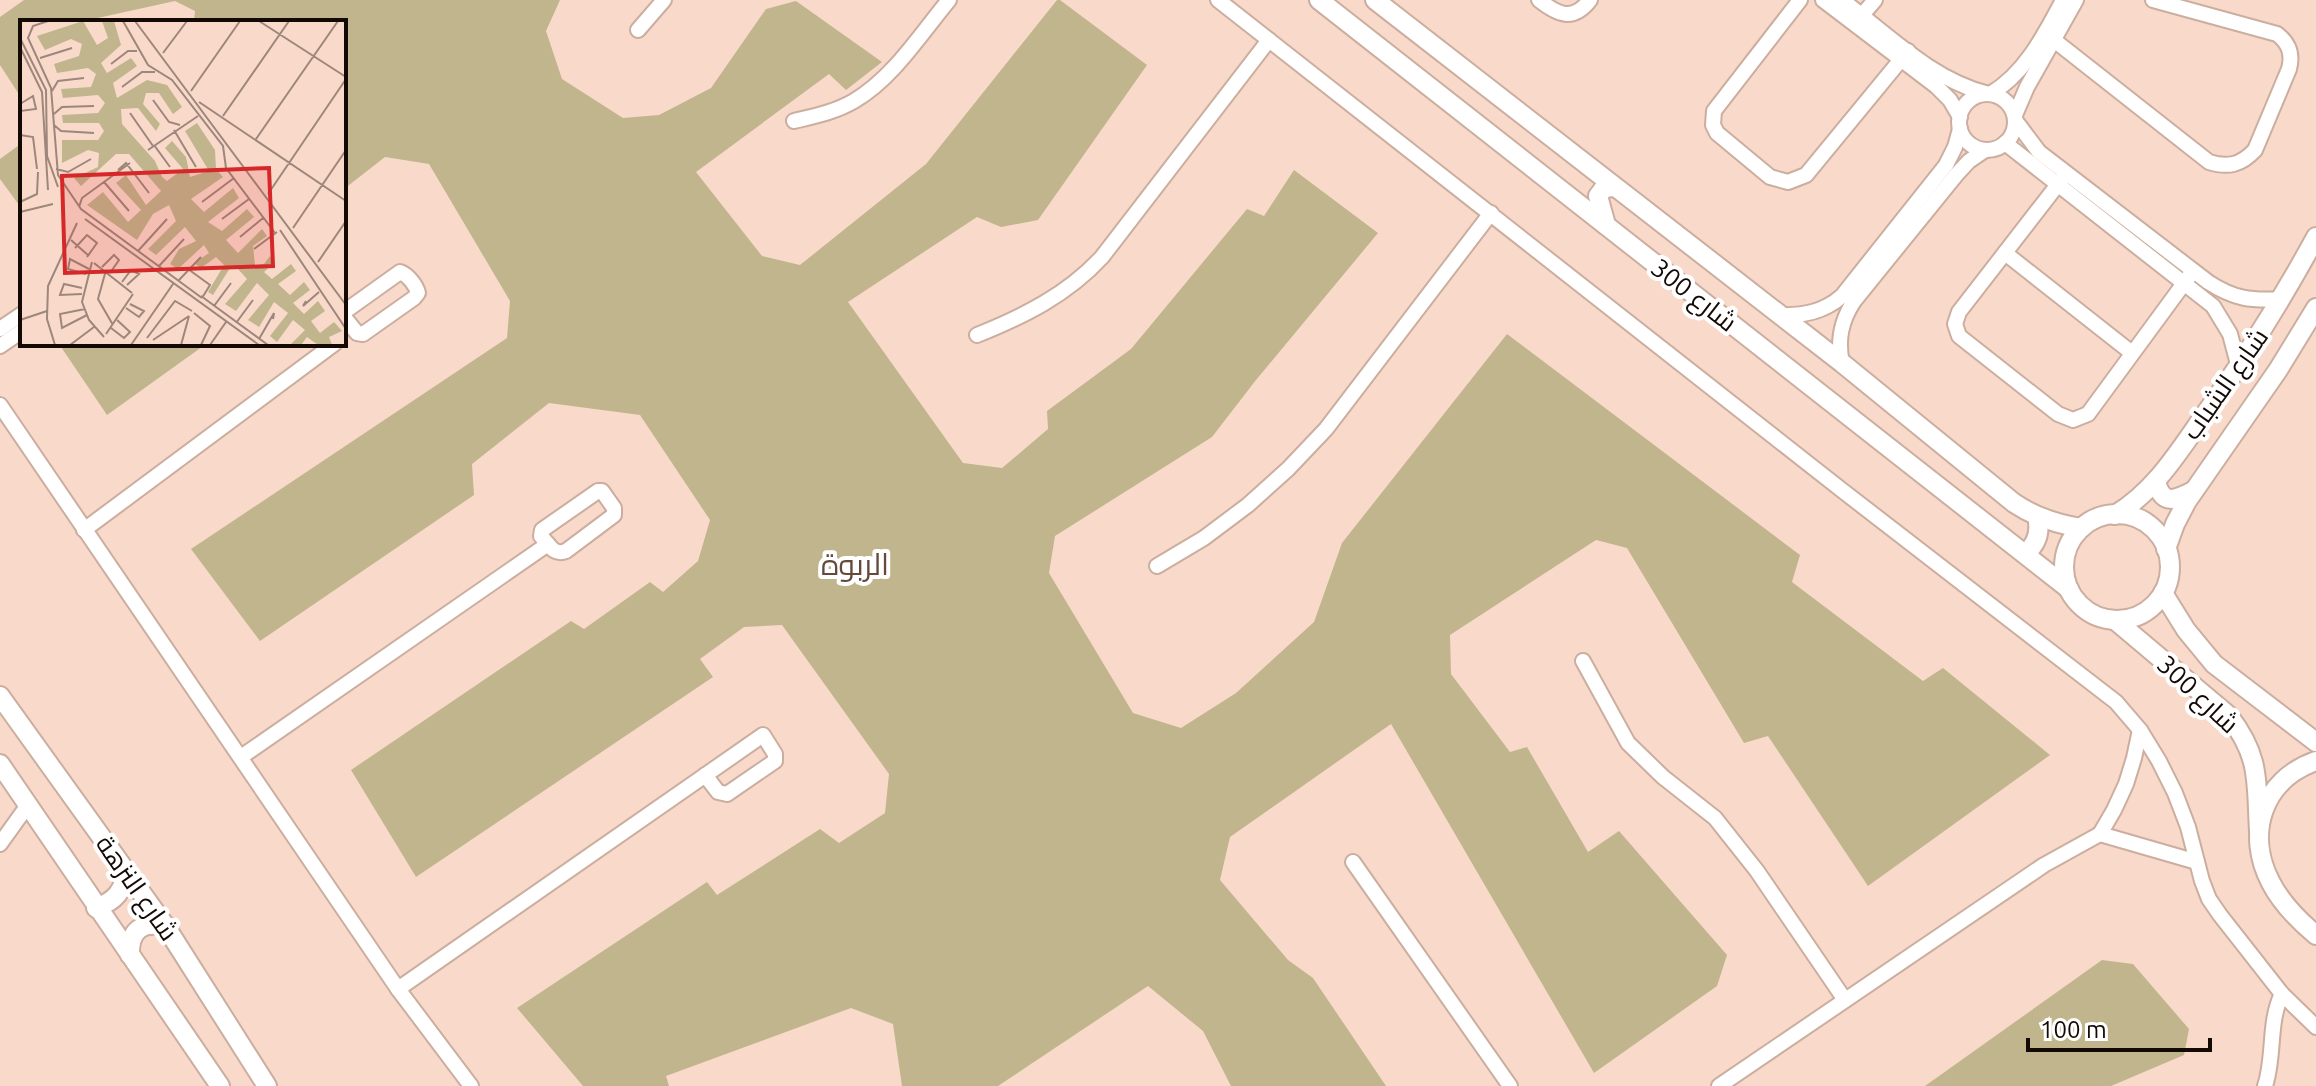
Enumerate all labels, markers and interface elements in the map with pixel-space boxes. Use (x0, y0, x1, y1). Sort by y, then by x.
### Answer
inset map (20, 20, 346, 346)
street label: شارع 300 (1644, 252, 1743, 339)
street label: شارع الشباب (2176, 323, 2276, 446)
district label: الربوة (821, 547, 889, 582)
street label: شارع 300 (2150, 649, 2245, 741)
street label: شارع النزهة (88, 830, 184, 948)
scale bar (2028, 1002, 2210, 1052)
text: 100 m (2040, 1016, 2107, 1043)

